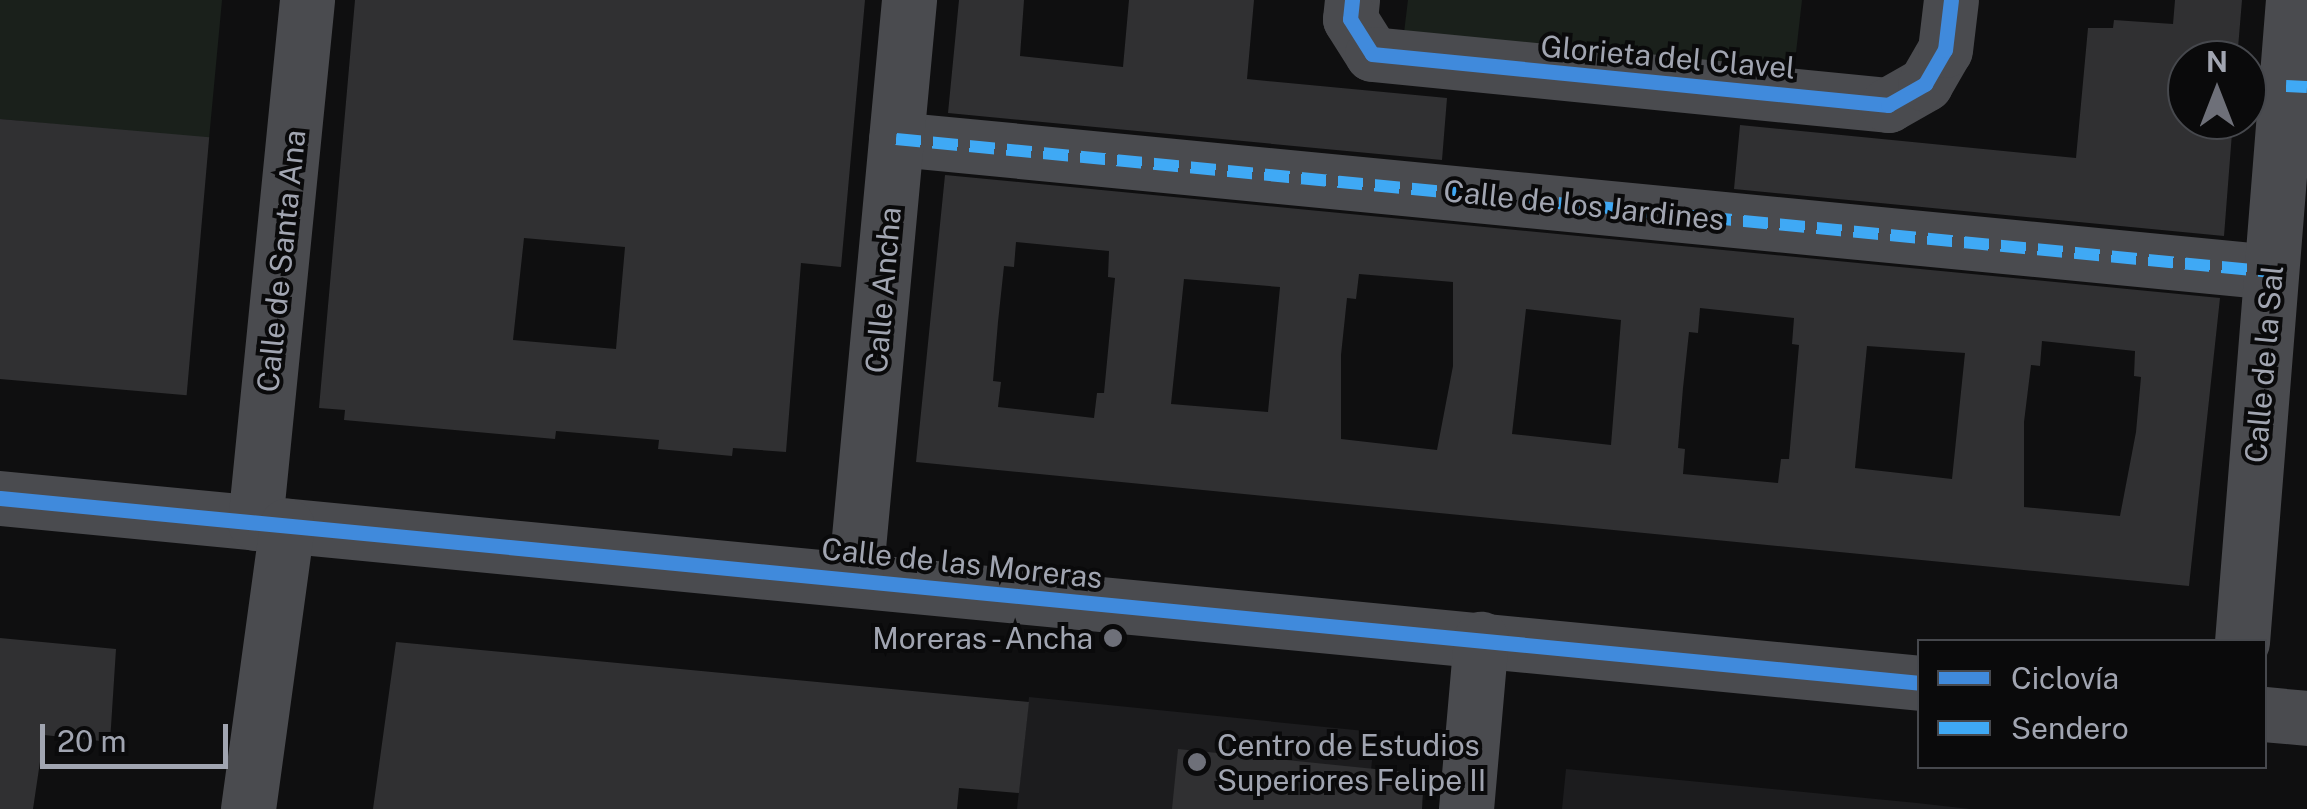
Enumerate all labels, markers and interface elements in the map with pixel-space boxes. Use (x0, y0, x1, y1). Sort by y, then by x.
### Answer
street label: Glorieta del Clavel (1539, 28, 1797, 86)
north arrow (2167, 40, 2267, 140)
text: N (2206, 45, 2228, 78)
street label: Calle de Santa Ana (249, 128, 313, 394)
street label: Calle de los Jardines (1441, 172, 1727, 238)
street label: Calle Ancha (858, 205, 908, 375)
street label: Calle de la Sal (2237, 263, 2291, 465)
street label: Calle de las Moreras (819, 530, 1105, 596)
place label: Moreras - Ancha (864, 620, 1093, 656)
marker: Moreras - Ancha (1102, 627, 1124, 649)
legend (1917, 639, 2267, 769)
text: Ciclovía (2011, 660, 2119, 696)
scale bar (45, 704, 232, 766)
text: Sendero (2011, 710, 2129, 746)
text: 20 m (57, 723, 126, 759)
place label: Centro de Estudios Superiores Felipe II (1217, 727, 1487, 798)
marker: Centro de Estudios Superiores Felipe II (1186, 751, 1208, 773)

